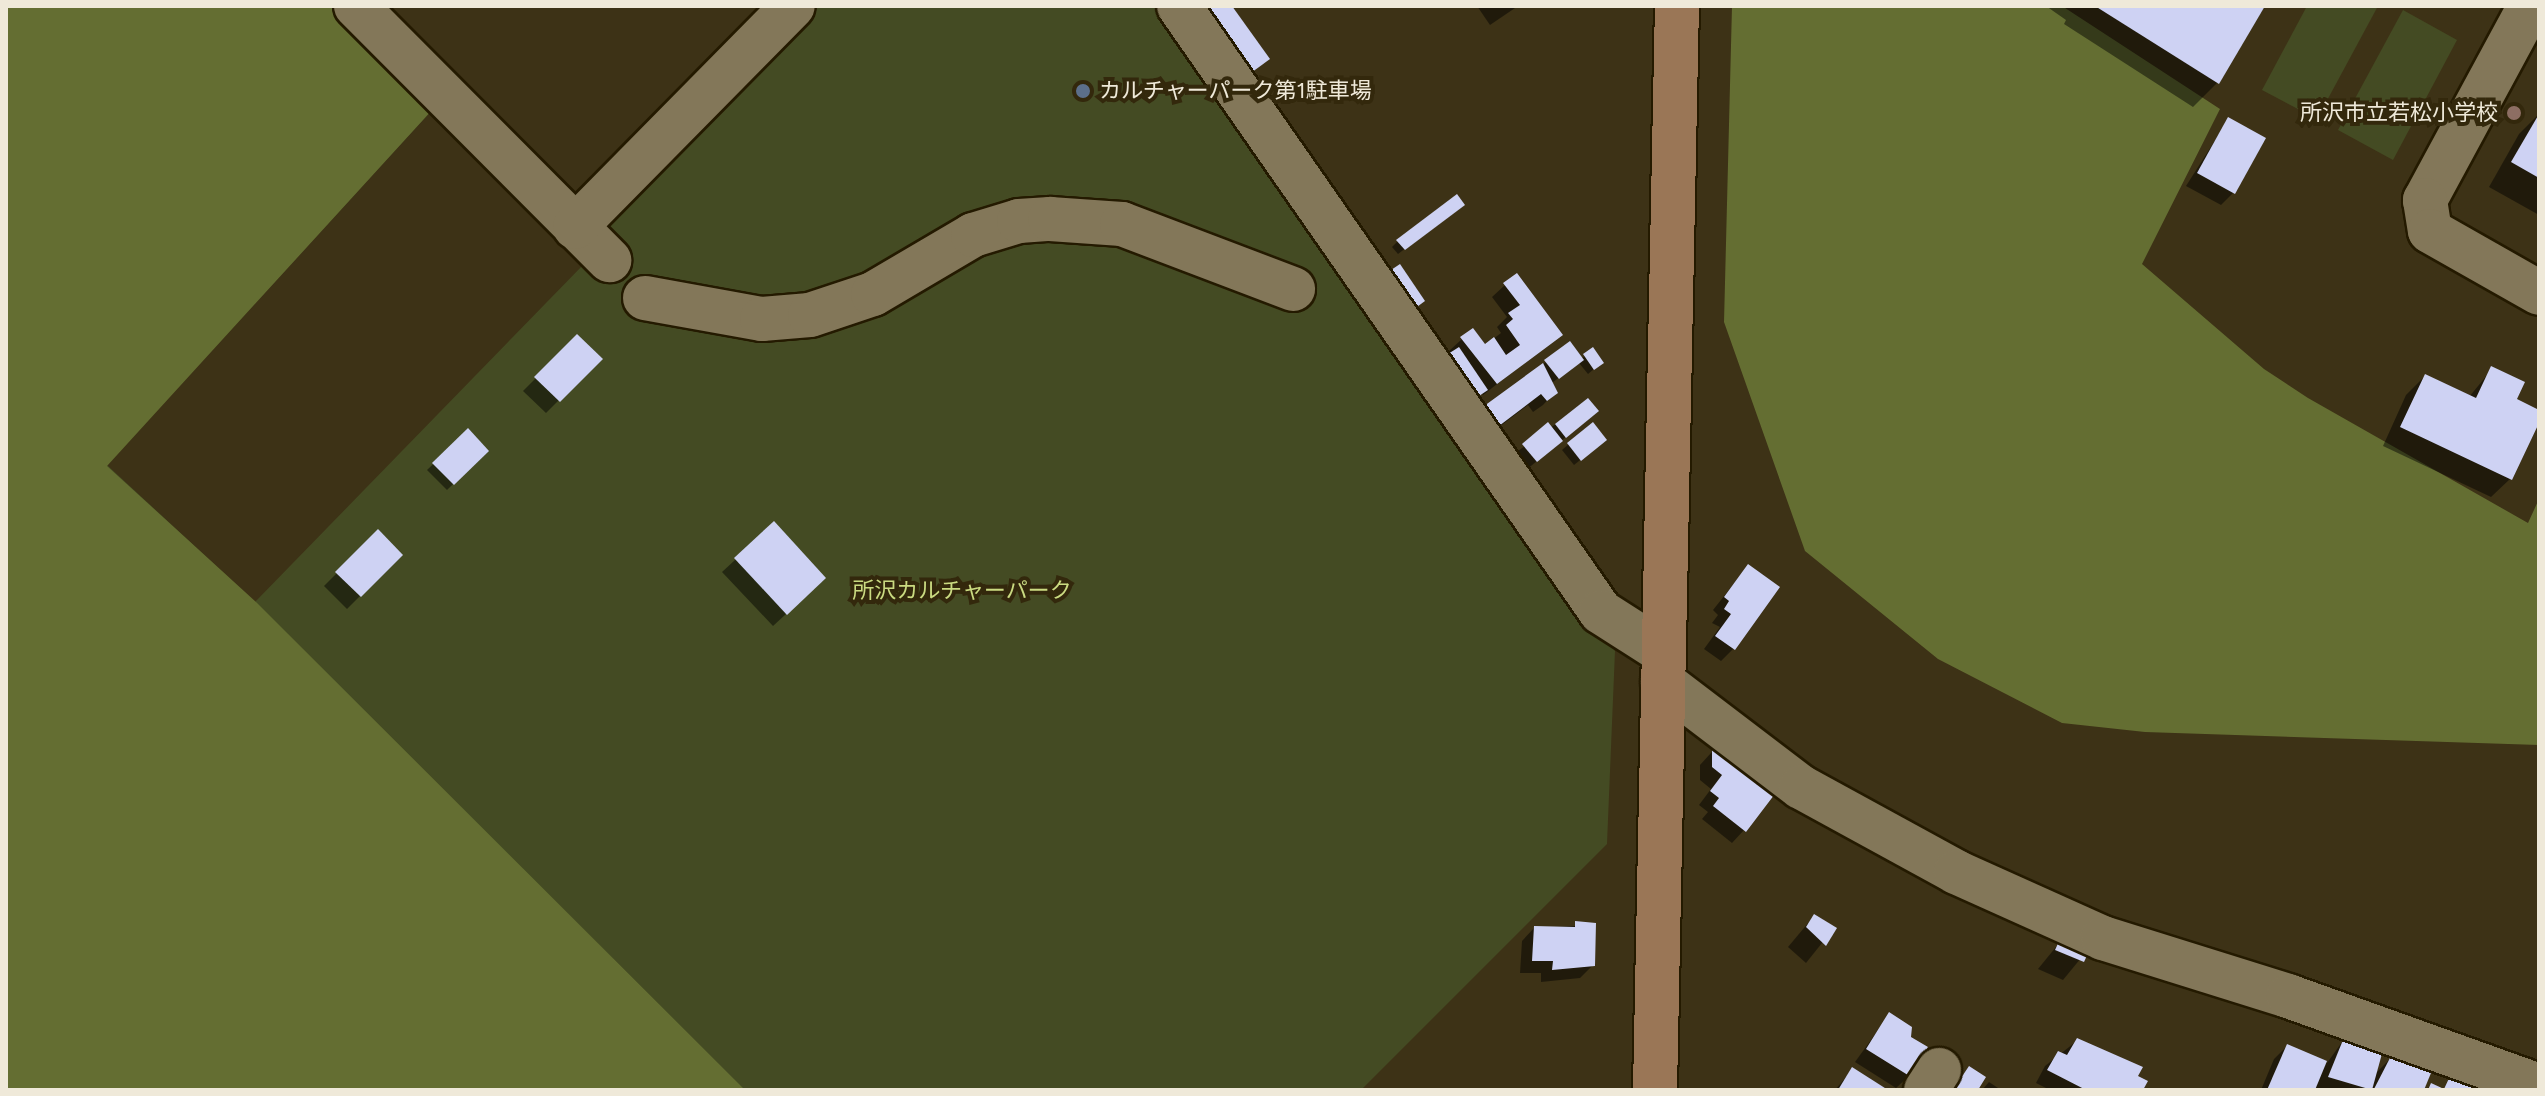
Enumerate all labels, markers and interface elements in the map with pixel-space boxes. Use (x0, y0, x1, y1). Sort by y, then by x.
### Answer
place label: カルチャーパーク第1駐車場 (1099, 78, 1372, 104)
marker: カルチャーパーク第1駐車場 (1074, 82, 1092, 100)
place label: 所沢市立若松小学校 (2300, 100, 2498, 126)
marker: 所沢市立若松小学校 (2505, 104, 2523, 122)
park label: 所沢カルチャーパーク (852, 578, 1072, 604)

